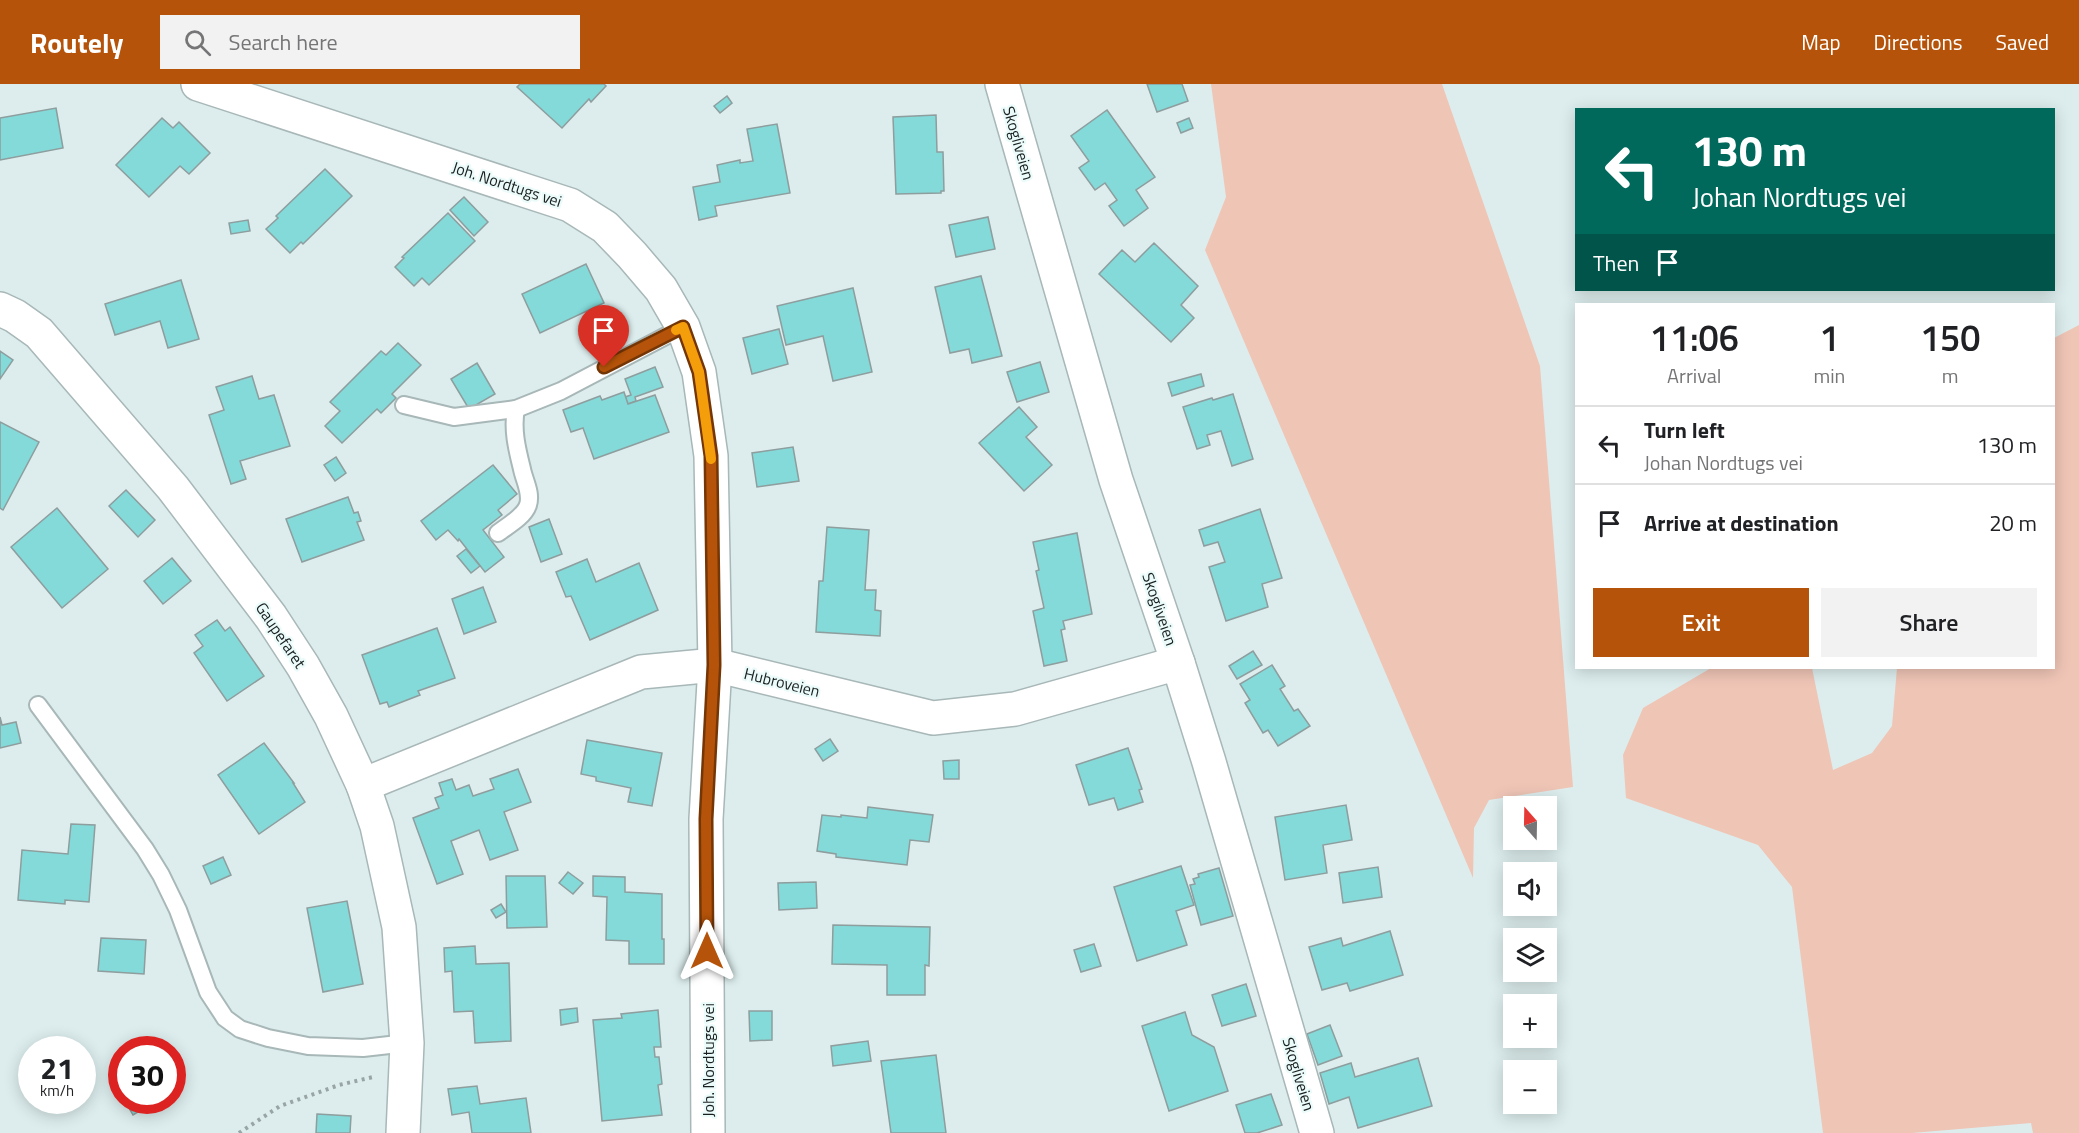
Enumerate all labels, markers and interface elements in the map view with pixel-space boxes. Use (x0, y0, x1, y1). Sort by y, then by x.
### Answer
search box (160, 15, 580, 69)
text: Routely (30, 21, 124, 64)
text: Search here (229, 25, 338, 59)
icon: search (181, 26, 214, 59)
text: Map (1801, 26, 1841, 58)
text: Directions (1874, 26, 1963, 58)
text: Saved (1996, 26, 2049, 58)
street label: Skogliveien (997, 103, 1041, 183)
text: 130 m (1692, 118, 1807, 182)
icon: left (1593, 132, 1671, 210)
street label: Joh. Nordtugs vei (449, 155, 565, 213)
text: Johan Nordtugs vei (1692, 176, 1907, 217)
text: Then (1593, 246, 1639, 280)
icon: arrive (1651, 246, 1684, 279)
pin (578, 305, 629, 367)
text: 11:06 (1650, 310, 1739, 365)
text: 1 (1819, 310, 1839, 365)
text: 150 (1920, 310, 1980, 365)
icon: arrive (587, 314, 620, 347)
text: Arrival (1667, 360, 1721, 391)
text: min (1813, 360, 1845, 391)
text: m (1942, 360, 1958, 391)
text: Turn left (1644, 413, 1725, 447)
text: 130 m (1977, 428, 2037, 462)
icon: left (1593, 429, 1626, 462)
text: Johan Nordtugs vei (1644, 447, 1803, 478)
text: Arrive at destination (1644, 506, 1839, 540)
text: 20 m (1989, 506, 2037, 540)
icon: arrive (1593, 507, 1626, 540)
street label: Skogliveien (1136, 569, 1184, 649)
button: Exit (1593, 588, 1809, 657)
button: Share (1821, 588, 2037, 657)
street label: Gaupefaret (250, 597, 312, 673)
street label: Hubroveien (742, 661, 822, 703)
north arrow (1503, 796, 1557, 850)
map controls (1503, 796, 1557, 1114)
button: sound (1503, 862, 1557, 916)
position arrow (675, 919, 739, 983)
button: layers (1503, 928, 1557, 982)
button: + (1503, 994, 1557, 1048)
street label: Joh. Nordtugs vei (696, 1003, 720, 1117)
street label: Skogliveien (1276, 1034, 1322, 1114)
speed limit sign: 30 (108, 1036, 186, 1114)
text: 21 (40, 1045, 74, 1091)
button: − (1503, 1060, 1557, 1114)
text: km/h (40, 1079, 74, 1102)

